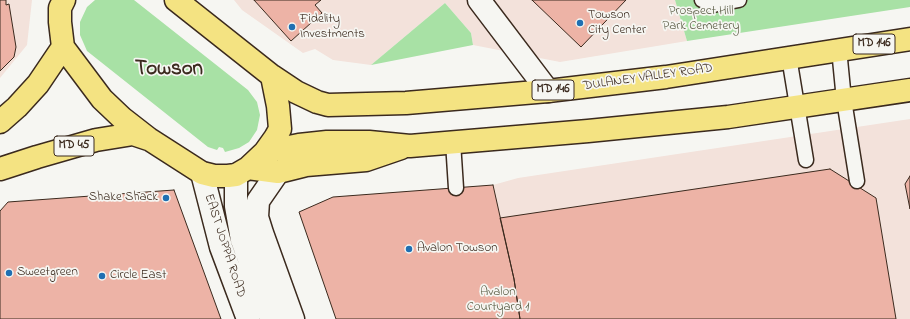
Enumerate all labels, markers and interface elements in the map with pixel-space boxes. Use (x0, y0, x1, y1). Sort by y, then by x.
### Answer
park label: Prospect Hill Park Cemetery (662, 4, 740, 35)
place label: Towson City Center (588, 8, 646, 39)
place label: Fidelity Investments (300, 12, 365, 43)
marker: Towson City Center (575, 18, 585, 28)
marker: Fidelity Investments (287, 22, 297, 32)
road number: MD 146 (853, 34, 895, 54)
district label: Towson (135, 58, 203, 84)
street label: DULANEY VALLEY ROAD (582, 61, 714, 95)
road number: MD 146 (532, 80, 574, 100)
road number: MD 45 (54, 136, 94, 156)
place label: Shake Shack (89, 190, 158, 206)
street label: EAST JOPPA ROAD (200, 192, 248, 300)
marker: Shake Shack (161, 193, 171, 203)
place label: Avalon Towson (417, 241, 498, 257)
marker: Avalon Towson (404, 244, 414, 254)
place label: Sweetgreen (17, 265, 78, 281)
marker: Sweetgreen (4, 268, 14, 278)
place label: Circle East (110, 268, 166, 284)
marker: Circle East (97, 271, 107, 281)
park label: Avalon Courtyard 1 (467, 285, 529, 316)

